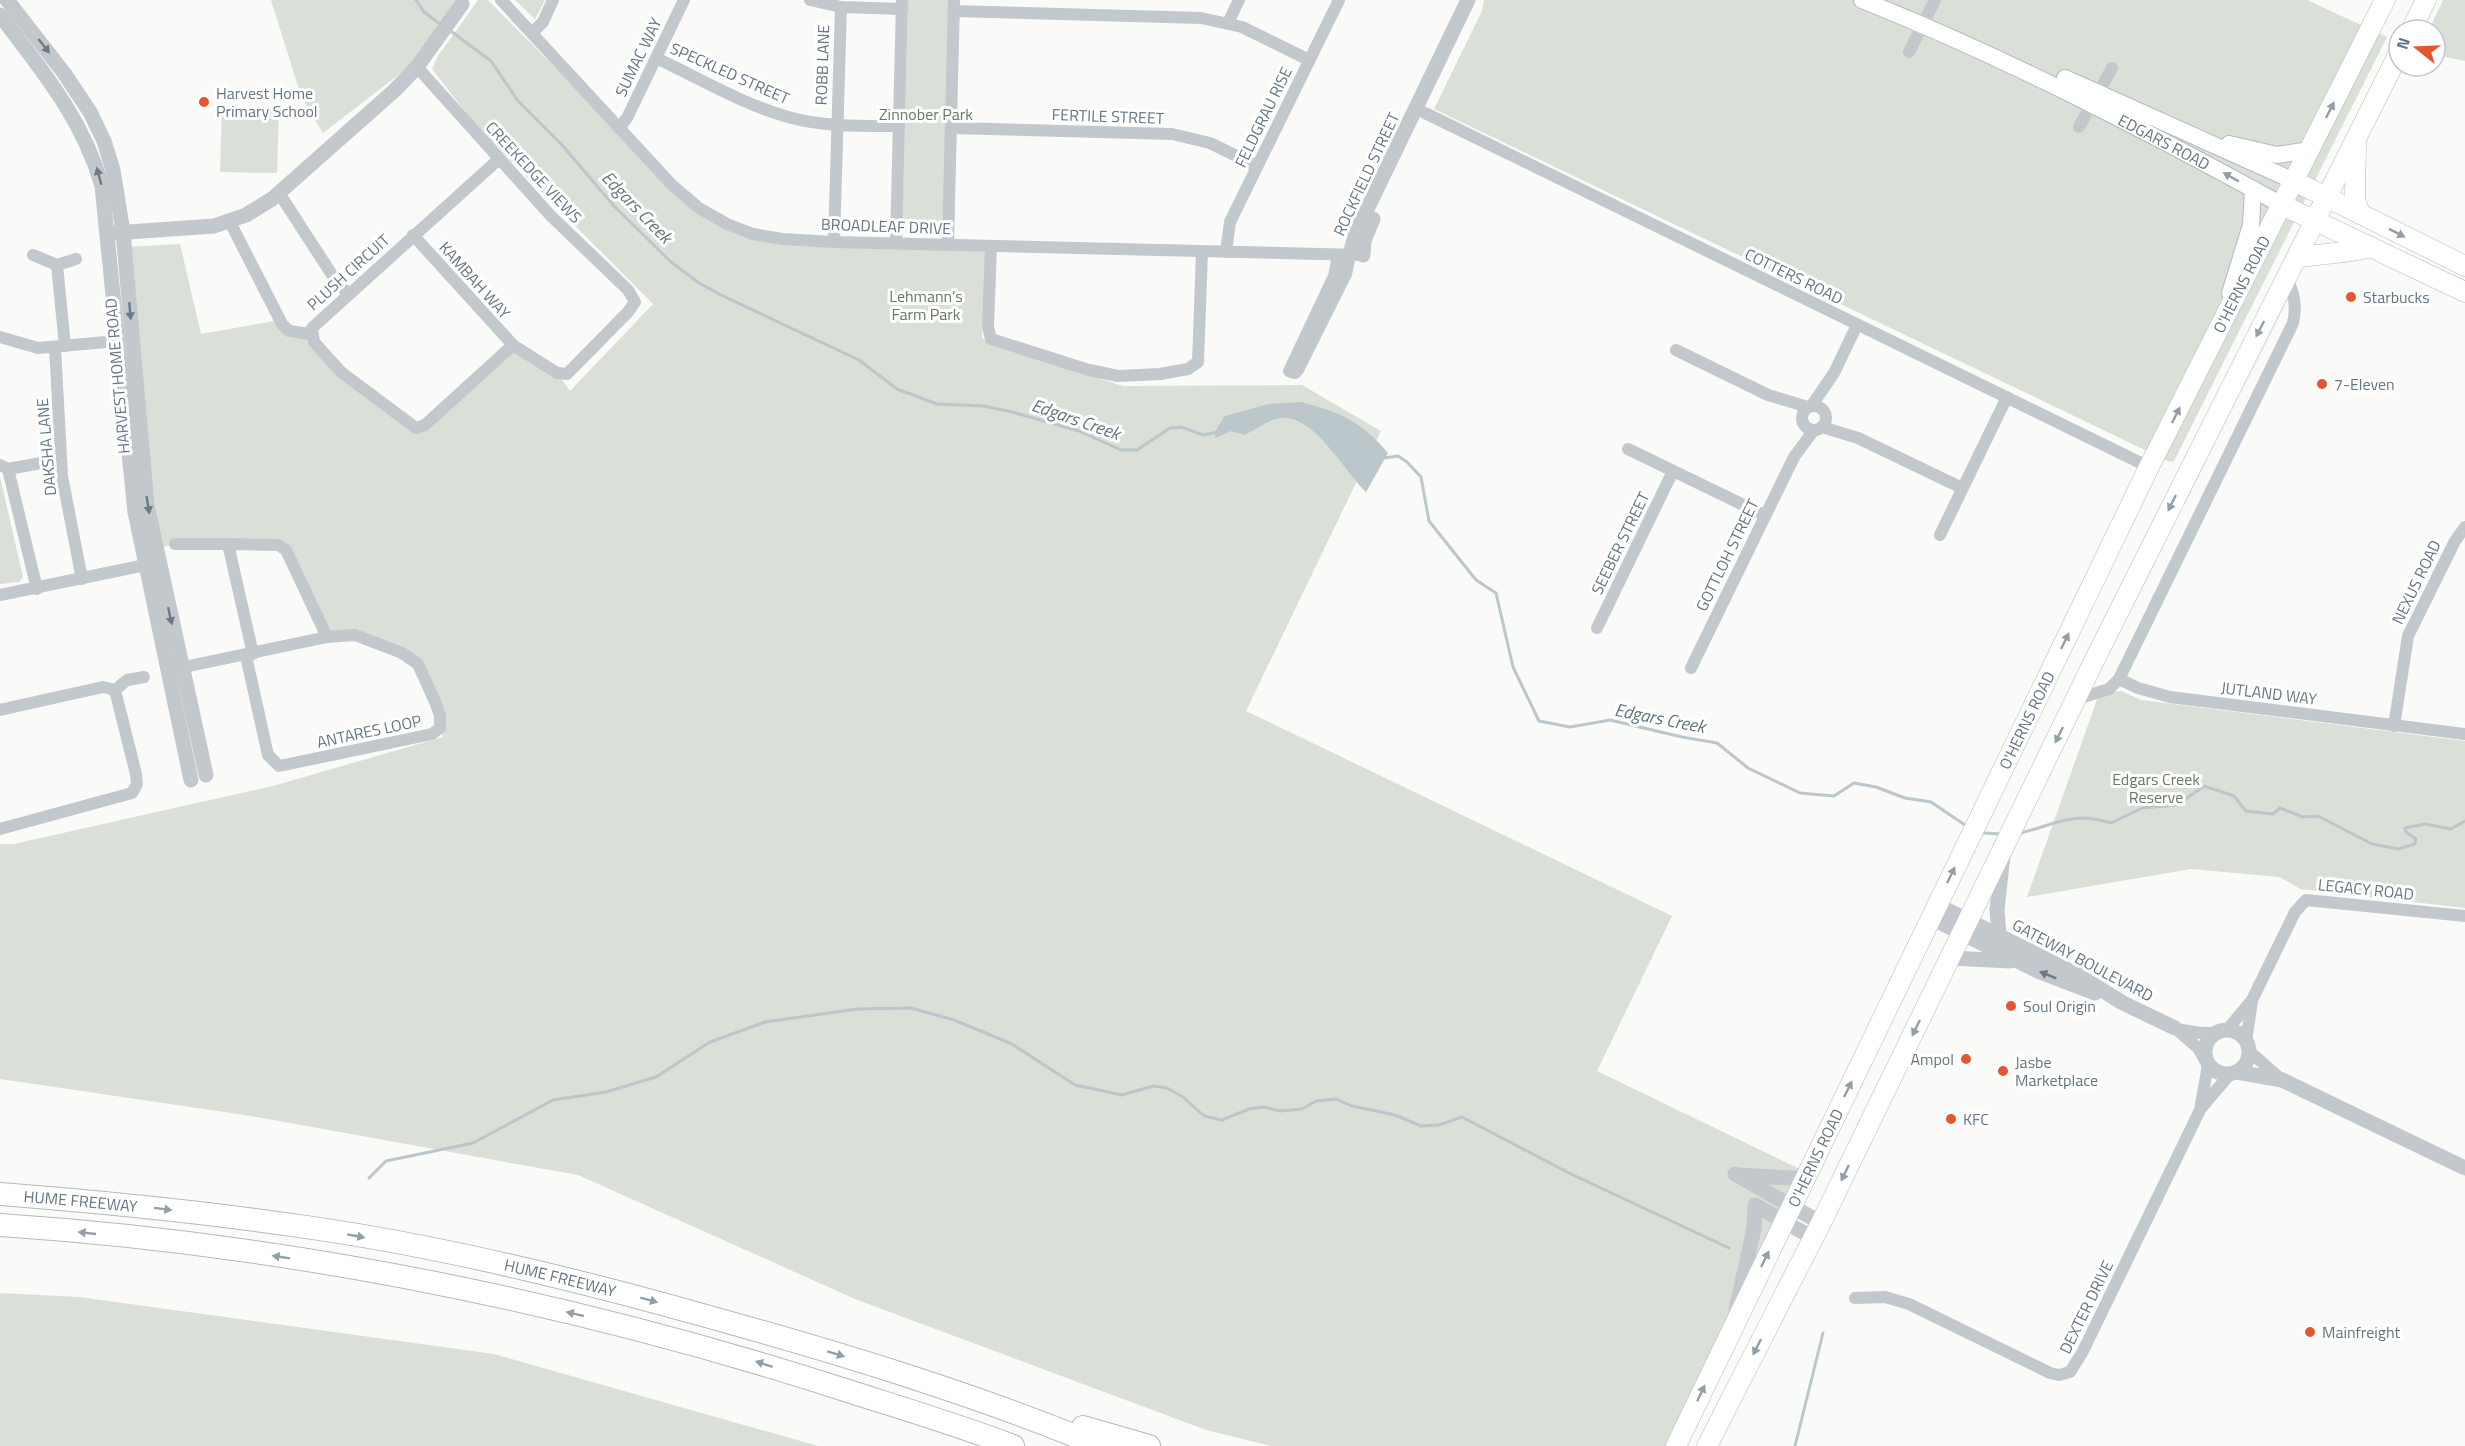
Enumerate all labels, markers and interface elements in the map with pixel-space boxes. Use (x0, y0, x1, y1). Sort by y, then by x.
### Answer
street label: SUMAC WAY (609, 13, 668, 101)
north arrow (2387, 18, 2447, 78)
street label: ROBB LANE (809, 24, 835, 106)
text: N (2390, 34, 2416, 52)
street label: SPECKLED STREET (667, 36, 794, 110)
one-way arrow (37, 38, 50, 54)
street label: FELDGRAU RISE (1228, 62, 1298, 171)
place label: Harvest Home Primary School (216, 81, 318, 123)
marker: Harvest Home Primary School (197, 95, 211, 109)
one-way arrow (2325, 101, 2335, 119)
park label: Zinnober Park (879, 102, 973, 126)
street label: FERTILE STREET (1051, 102, 1165, 130)
street label: ROCKFIELD STREET (1327, 108, 1405, 240)
street label: EDGARS ROAD (2114, 108, 2214, 176)
street label: CREEKEDGE VIEWS (480, 116, 588, 228)
water label: Edgars Creek (595, 165, 680, 251)
one-way arrow (93, 167, 103, 185)
one-way arrow (2222, 172, 2239, 182)
street label: BROADLEAF DRIVE (821, 212, 952, 240)
street label: PLUSH CIRCUIT (301, 228, 395, 316)
one-way arrow (2389, 228, 2406, 238)
street label: O'HERNS ROAD (2207, 231, 2276, 337)
street label: KAMBAH WAY (434, 236, 517, 324)
street label: COTTERS ROAD (1741, 242, 1847, 310)
park label: Lehmann’s Farm Park (889, 284, 963, 326)
place label: Starbucks (2363, 285, 2430, 309)
marker: Starbucks (2344, 290, 2358, 304)
street label: HARVEST HOME ROAD (98, 297, 136, 455)
one-way arrow (125, 302, 135, 321)
one-way arrow (2255, 321, 2265, 338)
place label: 7-Eleven (2334, 372, 2395, 396)
marker: 7-Eleven (2315, 377, 2329, 391)
water label: Edgars Creek (1028, 391, 1126, 447)
street label: DAKSHA LANE (30, 397, 62, 497)
one-way arrow (2170, 406, 2180, 424)
street label: SEEBER STREET (1585, 487, 1655, 598)
street label: GOTTLOH STREET (1689, 494, 1765, 615)
one-way arrow (2168, 495, 2177, 512)
one-way arrow (143, 496, 152, 515)
street label: NEXUS ROAD (2385, 536, 2447, 628)
one-way arrow (166, 607, 176, 625)
one-way arrow (2060, 633, 2070, 650)
street label: O'HERNS ROAD (1993, 667, 2061, 773)
street label: JUTLAND WAY (2220, 675, 2319, 711)
water label: Edgars Creek (1612, 696, 1710, 740)
street label: ANTARES LOOP (314, 708, 424, 754)
one-way arrow (2054, 727, 2064, 744)
park label: Edgars Creek Reserve (2112, 767, 2200, 809)
one-way arrow (1947, 867, 1956, 884)
street label: LEGACY ROAD (2317, 872, 2415, 906)
street label: GATEWAY BOULEVARD (2008, 913, 2158, 1007)
one-way arrow (2039, 970, 2057, 980)
place label: Soul Origin (2023, 994, 2096, 1018)
marker: Soul Origin (2004, 999, 2018, 1013)
one-way arrow (1912, 1019, 1922, 1037)
place label: Ampol (1911, 1047, 1954, 1071)
place label: Jasbe Marketplace (2015, 1050, 2098, 1092)
marker: Ampol (1959, 1052, 1973, 1066)
marker: Jasbe Marketplace (1996, 1064, 2010, 1078)
one-way arrow (1843, 1080, 1852, 1097)
street label: O'HERNS ROAD (1781, 1105, 1849, 1211)
place label: KFC (1963, 1107, 1989, 1131)
marker: KFC (1944, 1112, 1958, 1126)
one-way arrow (1841, 1164, 1851, 1182)
street label: HUME FREEWAY (23, 1184, 139, 1218)
one-way arrow (153, 1204, 172, 1214)
one-way arrow (78, 1228, 97, 1238)
one-way arrow (347, 1231, 366, 1240)
one-way arrow (1761, 1250, 1770, 1267)
street label: HUME FREEWAY (502, 1252, 619, 1303)
one-way arrow (271, 1253, 290, 1262)
street label: DEXTER DRIVE (2053, 1256, 2119, 1358)
one-way arrow (640, 1296, 658, 1306)
one-way arrow (565, 1309, 584, 1318)
place label: Mainfreight (2322, 1320, 2401, 1344)
marker: Mainfreight (2303, 1325, 2317, 1339)
one-way arrow (1753, 1338, 1763, 1356)
one-way arrow (827, 1350, 845, 1359)
one-way arrow (755, 1359, 773, 1368)
one-way arrow (1697, 1385, 1706, 1402)

